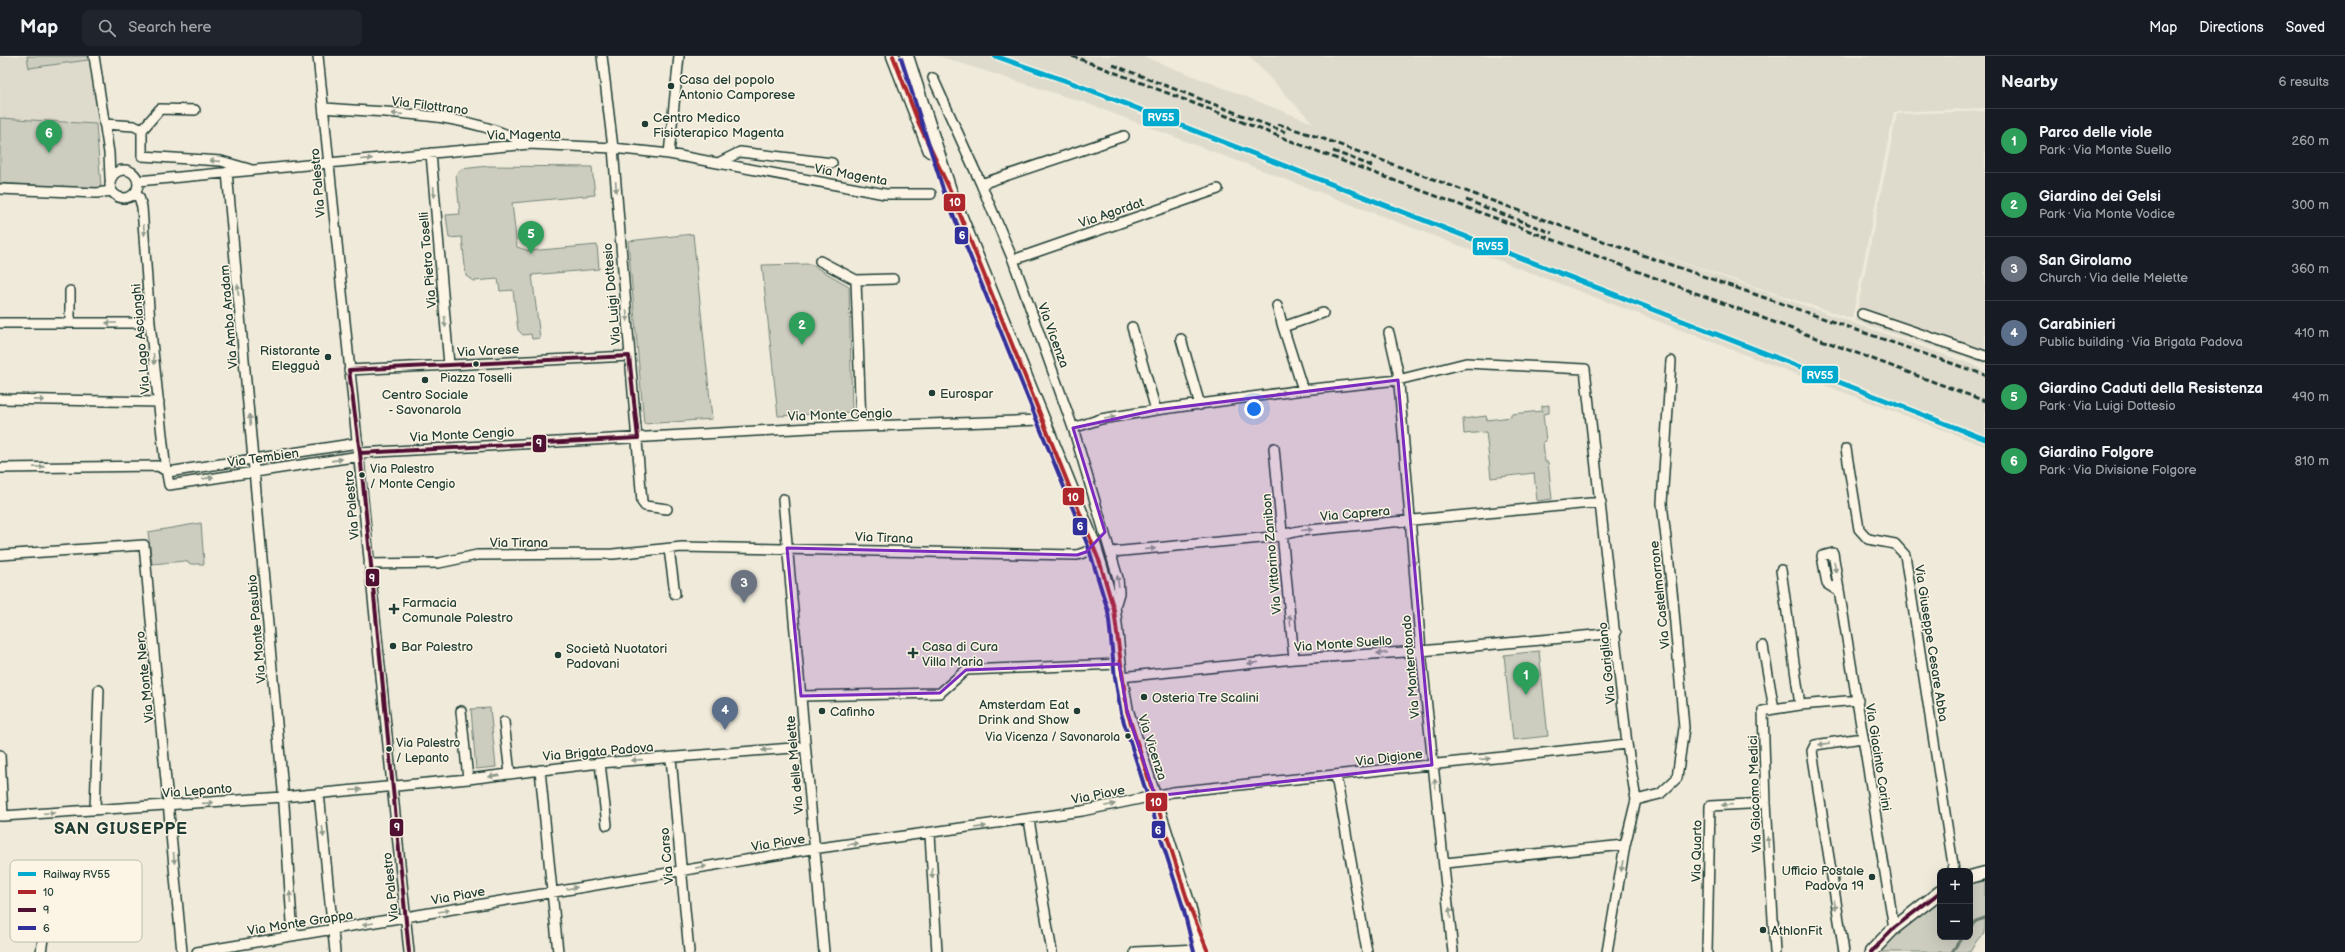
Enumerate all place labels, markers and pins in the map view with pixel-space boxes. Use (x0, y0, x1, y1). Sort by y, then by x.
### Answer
place label: Casa del popolo Antonio Camporese (679, 72, 795, 103)
marker: Casa del popolo Antonio Camporese (666, 81, 676, 91)
place label: Centro Medico Fisioterapico Magenta (653, 110, 784, 141)
marker: Centro Medico Fisioterapico Magenta (640, 119, 650, 129)
pin: 6 (36, 120, 62, 153)
pin: 5 (518, 221, 544, 254)
pin: 2 (789, 312, 815, 345)
place label: Ristorante Elegguà (260, 343, 320, 374)
marker: Ristorante Elegguà (323, 352, 333, 362)
marker: Piazza Toselli (471, 359, 481, 369)
place label: Piazza Toselli (440, 371, 512, 386)
marker: Centro Sociale - Savonarola (420, 375, 430, 385)
place label: Eurospar (940, 386, 994, 402)
place label: Centro Sociale - Savonarola (382, 387, 468, 418)
marker: Eurospar (927, 388, 937, 398)
place label: Via Palestro / Monte Cengio (370, 462, 455, 492)
marker: Via Palestro / Monte Cengio (357, 470, 367, 480)
pin: 3 (731, 570, 757, 603)
place label: Farmacia Comunale Palestro (402, 595, 513, 626)
marker: Farmacia Comunale Palestro (389, 604, 399, 614)
place label: Bar Palestro (401, 639, 473, 655)
place label: Casa di Cura Villa Maria (922, 639, 998, 670)
marker: Bar Palestro (388, 641, 398, 651)
place label: Società Nuotatori Padovani (566, 641, 667, 672)
marker: Casa di Cura Villa Maria (907, 647, 919, 659)
marker: Società Nuotatori Padovani (553, 650, 563, 660)
pin: 1 (1513, 662, 1539, 695)
place label: Osteria Tre Scalini (1152, 690, 1259, 706)
marker: Osteria Tre Scalini (1139, 692, 1149, 702)
pin: 4 (712, 697, 738, 730)
place label: Amsterdam Eat Drink and Show (978, 697, 1069, 728)
place label: Cafinho (830, 704, 875, 720)
marker: Cafinho (817, 706, 827, 716)
marker: Amsterdam Eat Drink and Show (1072, 706, 1082, 716)
place label: Via Vicenza / Savonarola (985, 730, 1120, 745)
marker: Via Vicenza / Savonarola (1123, 731, 1133, 741)
place label: Via Palestro / Lepanto (396, 736, 461, 766)
marker: Via Palestro / Lepanto (384, 744, 394, 754)
place label: Ufficio Postale Padova 19 (1781, 863, 1864, 894)
marker: Ufficio Postale Padova 19 (1867, 872, 1877, 882)
place label: AthlonFit (1771, 923, 1822, 939)
marker: AthlonFit (1758, 925, 1768, 935)

